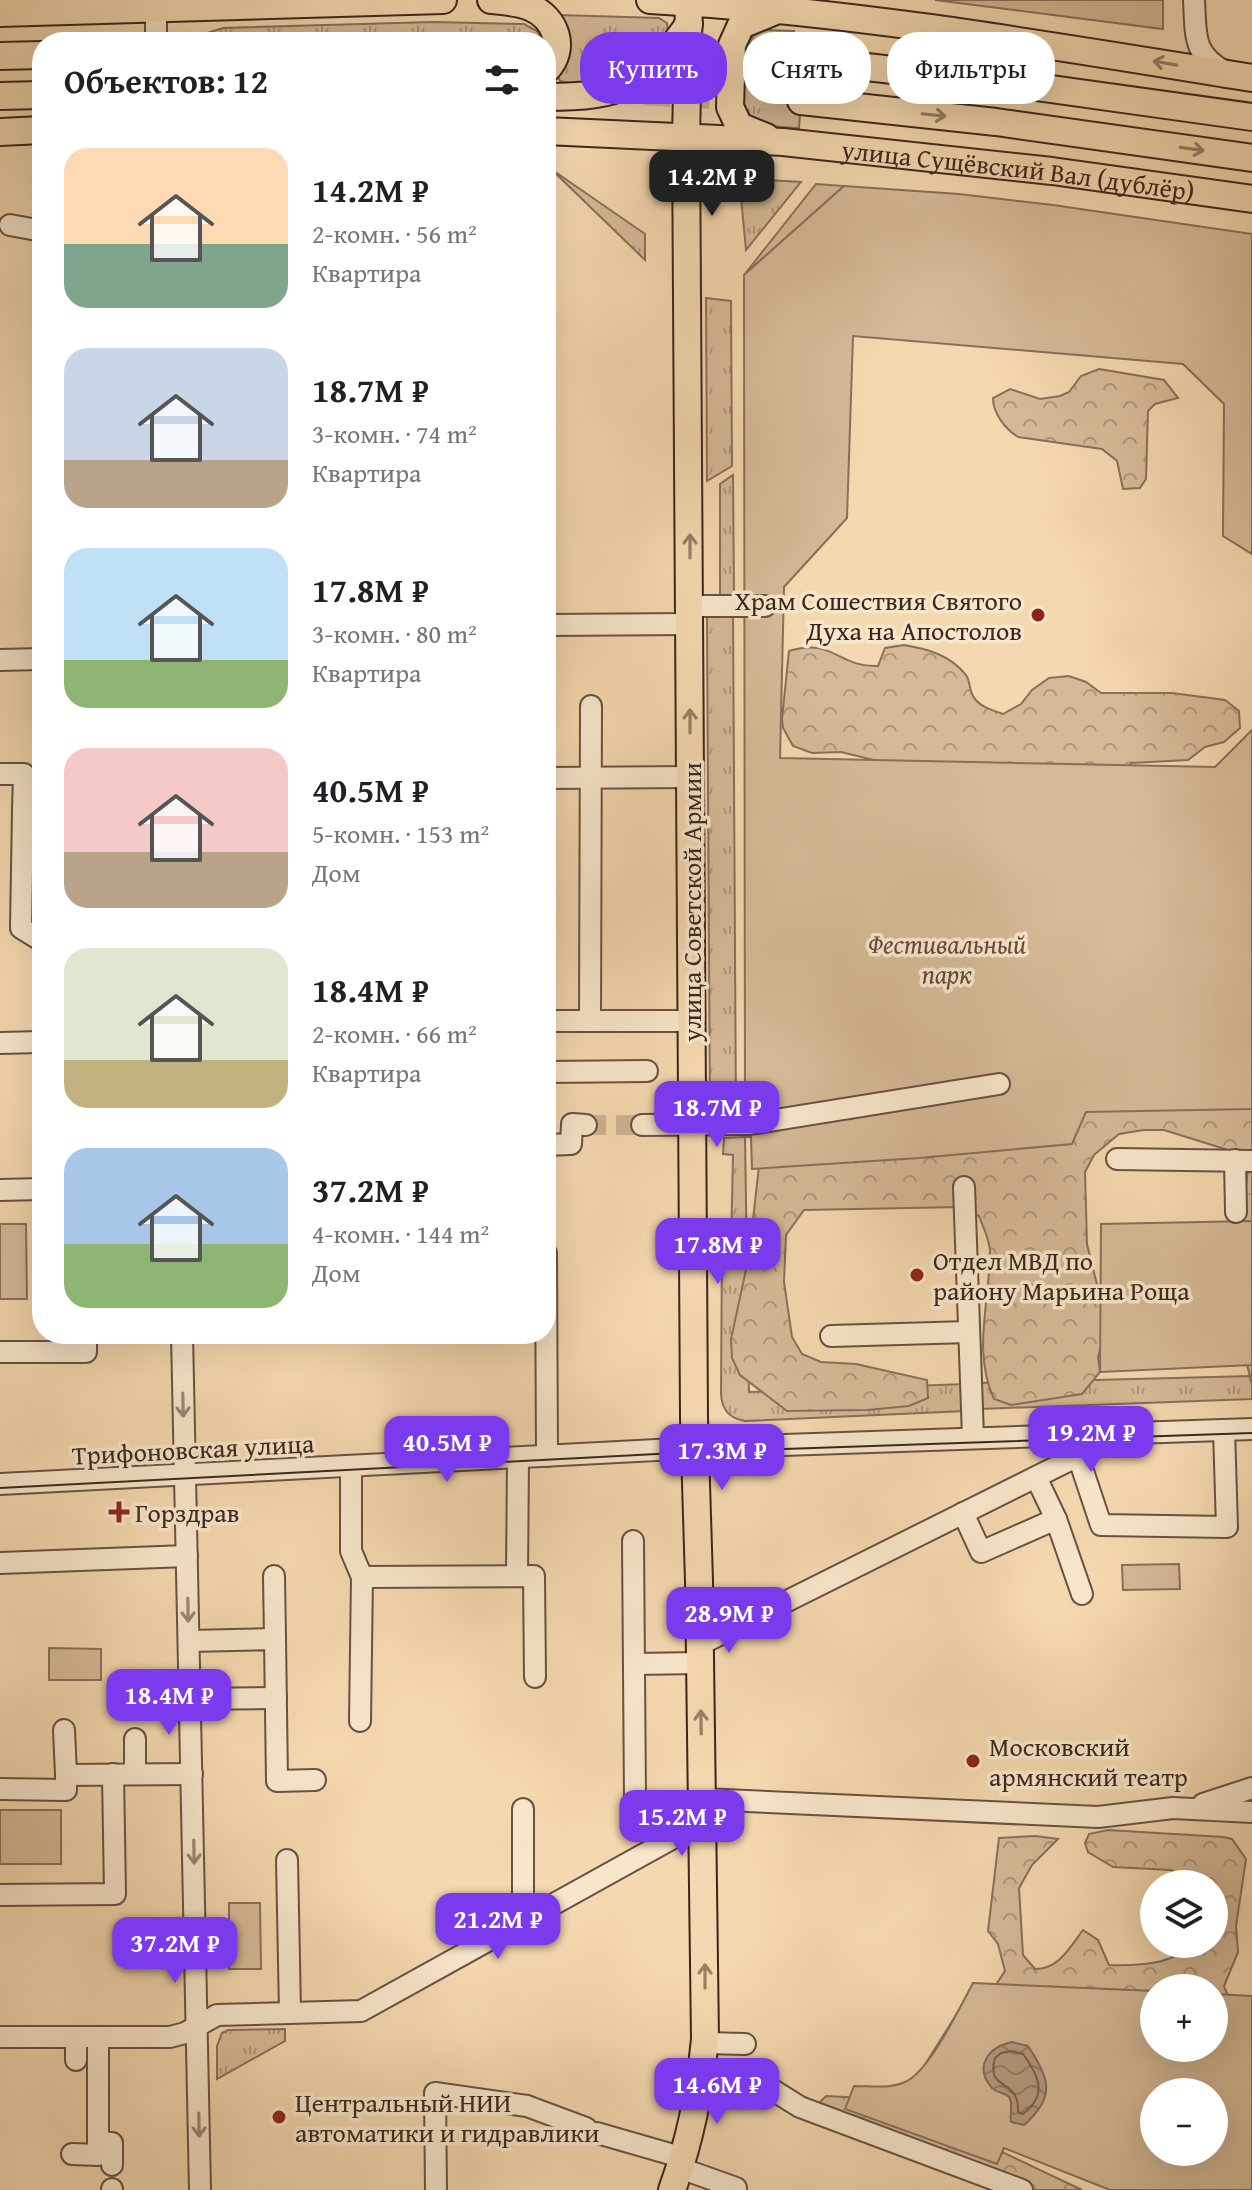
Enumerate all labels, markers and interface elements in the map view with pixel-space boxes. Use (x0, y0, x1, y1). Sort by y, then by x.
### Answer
chip: Купить (580, 32, 727, 104)
chip: Снять (743, 32, 871, 104)
chip: Фильтры (887, 32, 1055, 104)
one-way arrow (1153, 55, 1178, 70)
text: Объектов: 12 (64, 56, 268, 105)
icon: filters (480, 58, 524, 102)
one-way arrow (920, 107, 947, 122)
street label: улица Сущёвский Вал (дублёр) (839, 129, 1197, 210)
one-way arrow (1179, 142, 1204, 157)
pin: 14.2M ₽ (638, 150, 786, 218)
text: 14.2M ₽ (667, 156, 757, 195)
text: 14.2M ₽ (312, 165, 429, 214)
icon: home (128, 180, 224, 276)
text: 2-комн. · 56 m² (312, 214, 477, 253)
text: Квартира (312, 253, 421, 292)
text: 18.7M ₽ (312, 365, 429, 414)
icon: home (128, 380, 224, 476)
text: 3-комн. · 74 m² (312, 414, 477, 453)
text: Квартира (312, 453, 421, 492)
one-way arrow (682, 533, 698, 560)
text: 17.8M ₽ (312, 565, 429, 614)
icon: home (128, 580, 224, 676)
place label: Храм Сошествия Святого Духа на Апостолов (735, 581, 1022, 650)
marker: Храм Сошествия Святого Духа на Апостолов (1029, 606, 1047, 624)
text: 3-комн. · 80 m² (312, 614, 477, 653)
text: Квартира (312, 653, 421, 692)
one-way arrow (682, 708, 698, 735)
street label: улица Советской Армии (672, 762, 711, 1043)
text: 40.5M ₽ (312, 765, 429, 814)
icon: home (128, 780, 224, 876)
text: 5-комн. · 153 m² (312, 814, 489, 853)
text: Дом (312, 853, 360, 892)
park label: Фестивальный парк (868, 924, 1026, 993)
text: 18.4M ₽ (312, 965, 429, 1014)
icon: home (128, 980, 224, 1076)
text: 2-комн. · 66 m² (312, 1014, 477, 1053)
text: Квартира (312, 1053, 421, 1092)
pin: 18.7M ₽ (643, 1081, 791, 1149)
text: 18.7M ₽ (672, 1087, 762, 1126)
text: 37.2M ₽ (312, 1165, 429, 1214)
icon: home (128, 1180, 224, 1276)
text: 4-комн. · 144 m² (312, 1214, 489, 1253)
pin: 17.8M ₽ (644, 1218, 792, 1286)
text: 17.8M ₽ (673, 1224, 763, 1263)
place label: Отдел МВД по району Марьина Роща (933, 1241, 1190, 1310)
text: Дом (312, 1253, 360, 1292)
marker: Отдел МВД по району Марьина Роща (908, 1266, 926, 1284)
one-way arrow (176, 1391, 191, 1418)
pin: 19.2M ₽ (1017, 1406, 1165, 1474)
text: 19.2M ₽ (1046, 1412, 1136, 1451)
pin: 40.5M ₽ (373, 1416, 521, 1484)
text: 40.5M ₽ (402, 1422, 492, 1461)
street label: Трифоновская улица (71, 1423, 316, 1475)
pin: 17.3M ₽ (648, 1424, 796, 1492)
text: 17.3M ₽ (677, 1430, 767, 1469)
place label: Горздрав (135, 1493, 239, 1532)
marker: Горздрав (110, 1503, 128, 1521)
pin: 28.9M ₽ (655, 1587, 803, 1655)
text: 28.9M ₽ (684, 1593, 774, 1632)
one-way arrow (180, 1596, 196, 1623)
pin: 18.4M ₽ (95, 1669, 243, 1737)
text: 18.4M ₽ (124, 1675, 214, 1714)
one-way arrow (693, 1709, 709, 1736)
place label: Московский армянский театр (989, 1727, 1188, 1796)
marker: Московский армянский театр (964, 1752, 982, 1770)
pin: 15.2M ₽ (608, 1790, 756, 1858)
text: 15.2M ₽ (637, 1796, 727, 1835)
one-way arrow (186, 1838, 201, 1865)
map controls (1140, 1870, 1228, 2166)
button: layers (1140, 1870, 1228, 1958)
pin: 21.2M ₽ (424, 1893, 572, 1961)
text: 21.2M ₽ (453, 1899, 543, 1938)
pin: 37.2M ₽ (101, 1917, 249, 1985)
text: 37.2M ₽ (130, 1923, 220, 1962)
one-way arrow (697, 1963, 713, 1990)
button: + (1140, 1974, 1228, 2062)
pin: 14.6M ₽ (643, 2058, 791, 2126)
text: 14.6M ₽ (672, 2064, 762, 2103)
button: − (1140, 2078, 1228, 2166)
place label: Центральный НИИ автоматики и гидравлики (295, 2083, 599, 2152)
marker: Центральный НИИ автоматики и гидравлики (270, 2108, 288, 2126)
one-way arrow (191, 2111, 207, 2138)

